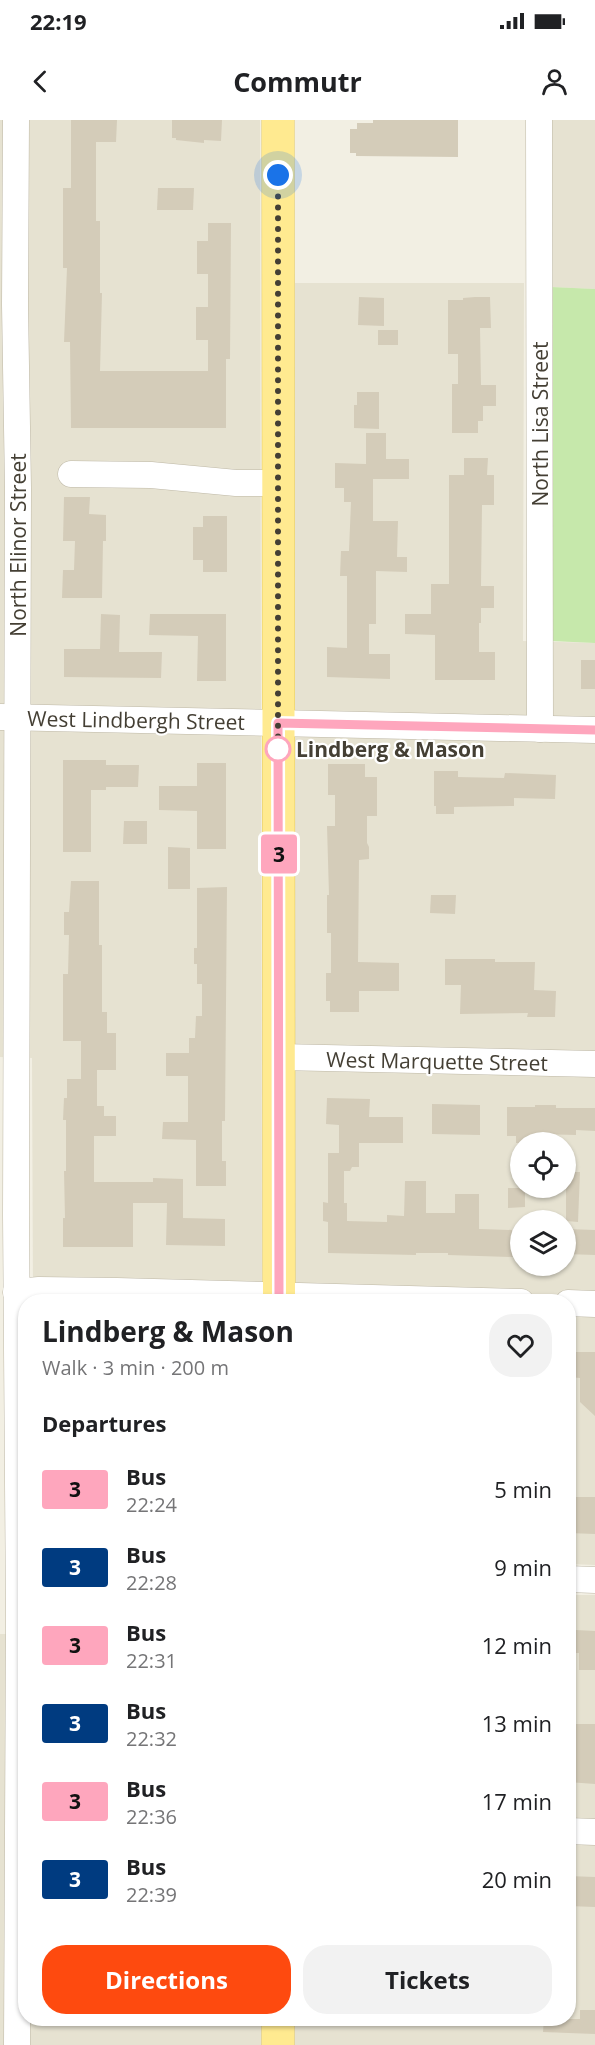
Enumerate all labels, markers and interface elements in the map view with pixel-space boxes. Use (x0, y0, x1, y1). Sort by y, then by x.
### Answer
text: 22:19 (30, 6, 87, 36)
text: Commutr (233, 63, 362, 100)
icon: back (24, 65, 57, 98)
icon: person (538, 65, 571, 98)
your location (263, 160, 293, 190)
street label: North Lisa Street (526, 342, 554, 506)
street label: North Elinor Street (4, 453, 32, 637)
street label: West Lindbergh Street (27, 704, 245, 736)
place label: Lindberg & Mason (296, 735, 485, 763)
marker: Lindberg & Mason (265, 736, 291, 762)
line badge: 3 (260, 834, 298, 874)
text: 3 (273, 840, 285, 868)
street label: West Marquette Street (326, 1045, 548, 1077)
map controls (510, 1132, 576, 1276)
button: locate (510, 1132, 576, 1198)
button: layers (510, 1210, 576, 1276)
text: Lindberg & Mason (42, 1312, 294, 1350)
button: heart (489, 1314, 552, 1377)
text: Walk · 3 min · 200 m (42, 1354, 229, 1381)
text: Departures (42, 1408, 166, 1438)
text: Bus (126, 1461, 166, 1491)
text: 5 min (494, 1474, 552, 1504)
text: 3 (69, 1475, 81, 1503)
text: 22:24 (126, 1491, 177, 1518)
text: Bus (126, 1539, 166, 1569)
text: 9 min (494, 1552, 552, 1582)
text: 3 (69, 1553, 81, 1581)
text: 22:28 (126, 1569, 177, 1596)
text: Bus (126, 1617, 166, 1647)
text: 12 min (482, 1630, 552, 1660)
text: 3 (69, 1631, 81, 1659)
text: 22:31 (126, 1647, 177, 1674)
text: Bus (126, 1695, 166, 1725)
text: 13 min (482, 1708, 552, 1738)
text: 3 (69, 1709, 81, 1737)
text: 22:32 (126, 1725, 177, 1752)
text: Bus (126, 1773, 166, 1803)
text: 17 min (482, 1786, 552, 1816)
text: 3 (69, 1787, 81, 1815)
text: 22:36 (126, 1803, 177, 1830)
text: Bus (126, 1851, 166, 1881)
text: 20 min (482, 1864, 552, 1894)
text: 3 (69, 1865, 81, 1893)
text: 22:39 (126, 1881, 177, 1908)
button: Directions (42, 1945, 291, 2014)
button: Tickets (303, 1945, 552, 2014)

